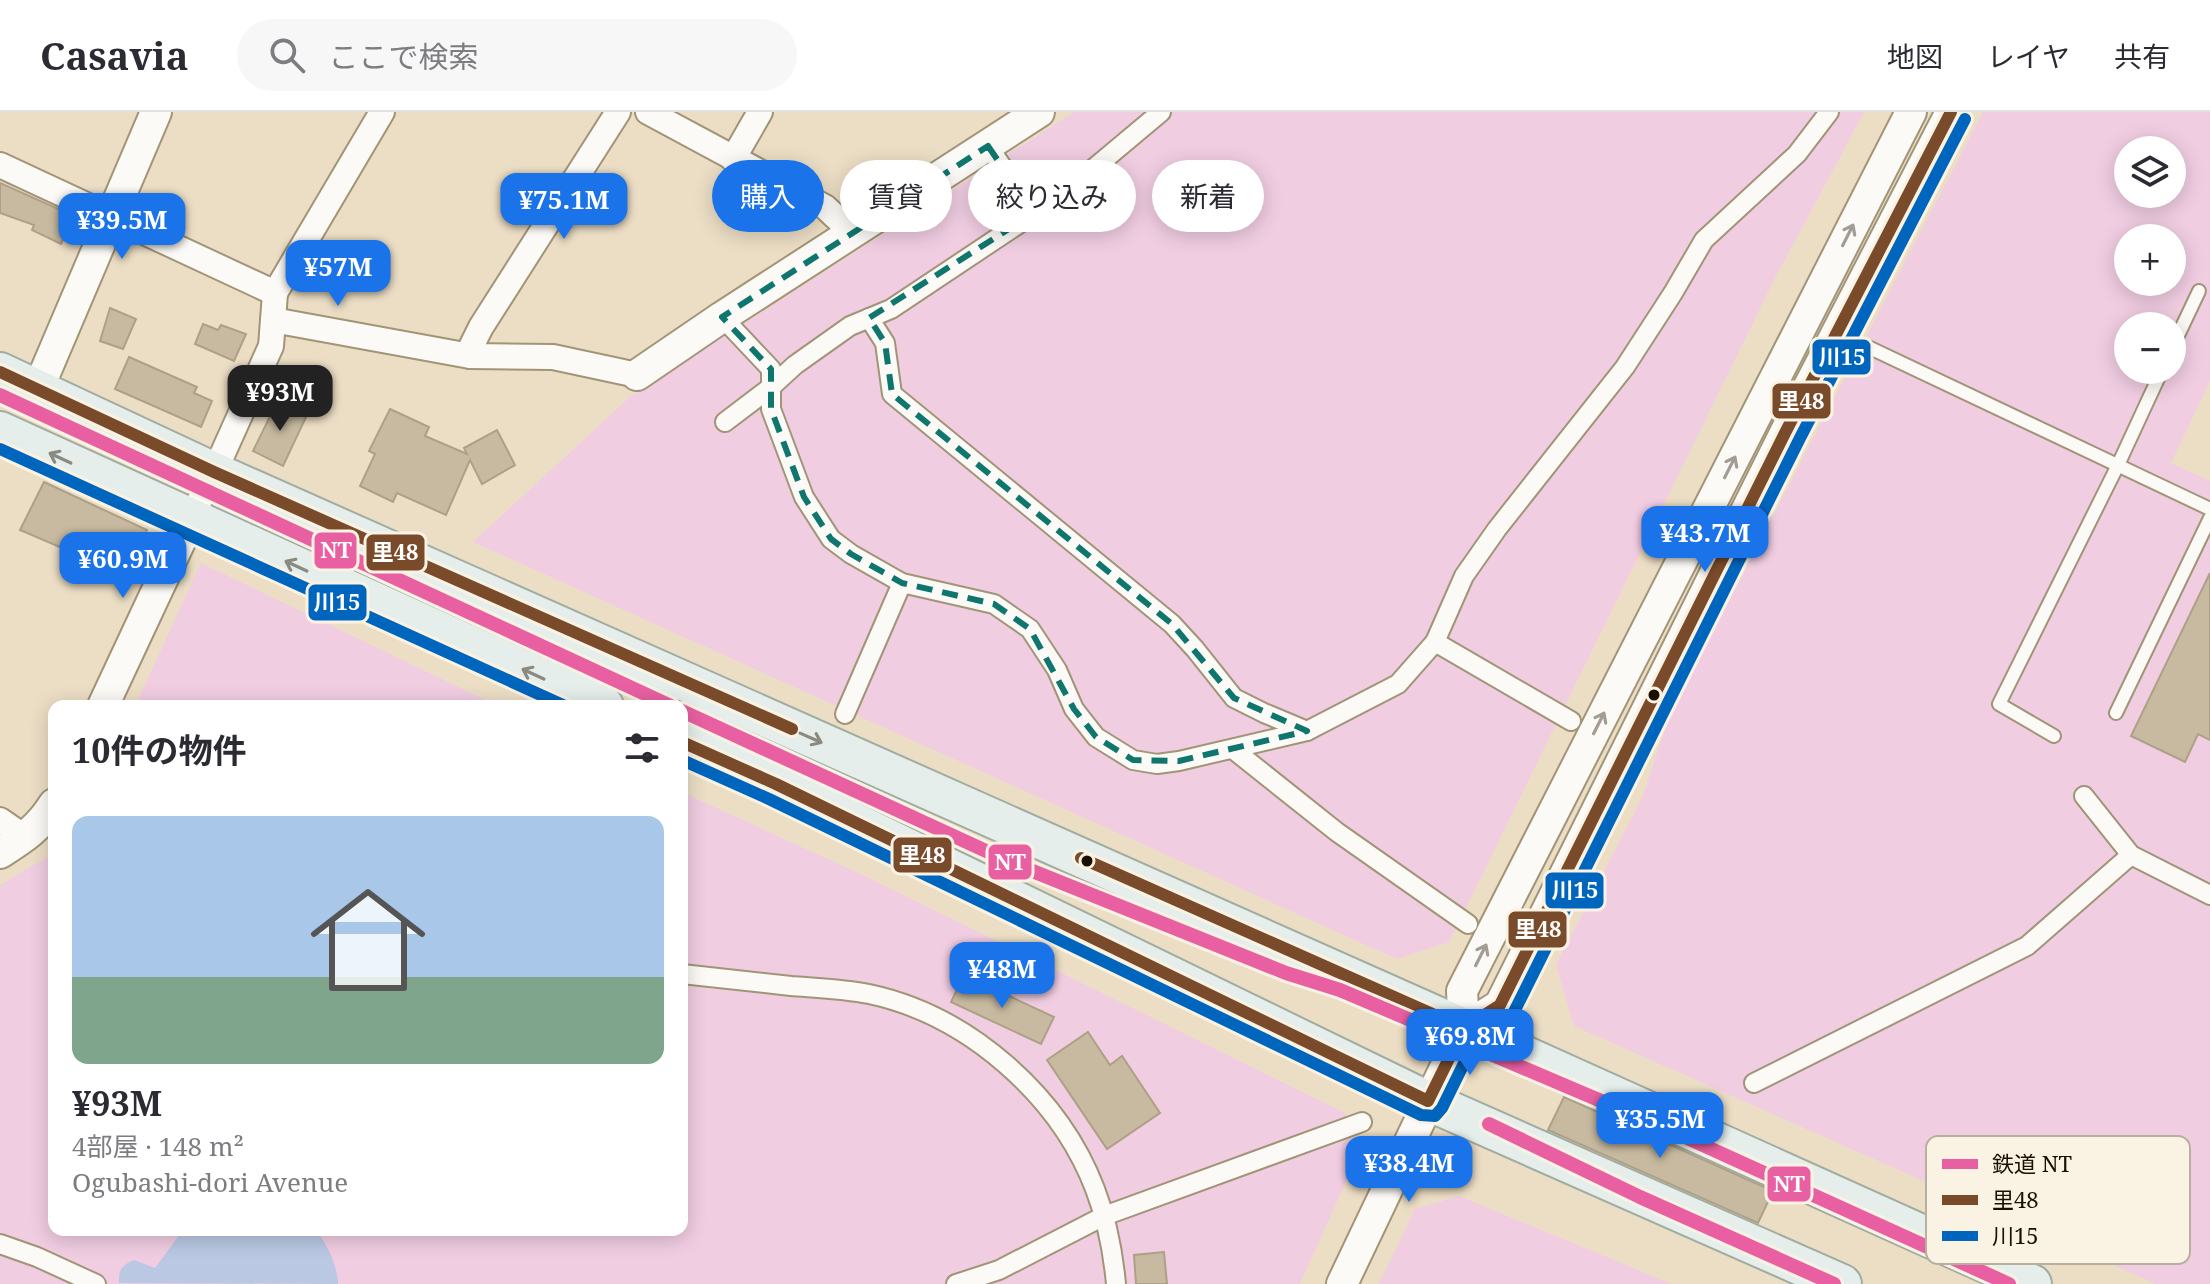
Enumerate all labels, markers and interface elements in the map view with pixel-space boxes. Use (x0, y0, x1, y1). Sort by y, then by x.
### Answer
search box (237, 19, 797, 91)
text: Casavia (40, 29, 189, 81)
icon: search (265, 33, 309, 77)
text: ここで検索 (329, 36, 479, 77)
text: 地図 (1887, 37, 1943, 75)
text: レイヤ (1987, 37, 2070, 75)
text: 共有 (2114, 37, 2170, 75)
map controls (2114, 136, 2186, 384)
button: layers (2114, 136, 2186, 208)
chip: 購入 (712, 160, 824, 232)
chip: 賃貸 (840, 160, 952, 232)
chip: 絞り込み (968, 160, 1136, 232)
chip: 新着 (1152, 160, 1264, 232)
pin: ¥75.1M (499, 173, 629, 241)
text: ¥75.1M (518, 181, 610, 217)
pin: ¥39.5M (57, 193, 187, 261)
text: ¥39.5M (76, 201, 168, 237)
one-way arrow (1840, 224, 1856, 247)
button: + (2114, 224, 2186, 296)
pin: ¥57M (291, 240, 385, 308)
text: ¥57M (304, 248, 372, 284)
button: − (2114, 312, 2186, 384)
line badge: 川15 (1811, 338, 1872, 376)
text: 川15 (1819, 341, 1865, 371)
pin: ¥93M (233, 365, 327, 433)
text: ¥93M (246, 373, 314, 409)
line badge: 里48 (1771, 382, 1832, 420)
text: 里48 (1778, 385, 1824, 415)
one-way arrow (48, 450, 72, 465)
one-way arrow (1722, 455, 1738, 479)
pin: ¥43.7M (1640, 506, 1770, 574)
text: ¥43.7M (1659, 514, 1751, 550)
line badge: NT (313, 531, 358, 570)
pin: ¥60.9M (58, 532, 188, 600)
line badge: 里48 (365, 533, 426, 572)
text: NT (320, 534, 352, 564)
text: 里48 (372, 536, 418, 566)
text: ¥60.9M (77, 540, 169, 576)
one-way arrow (285, 558, 309, 573)
line badge: 川15 (307, 583, 368, 622)
text: 川15 (314, 586, 360, 616)
one-way arrow (521, 665, 546, 680)
unlabelled marker (1646, 687, 1662, 703)
one-way arrow (1591, 712, 1607, 736)
icon: filters (620, 726, 664, 770)
text: 10件の物件 (72, 727, 246, 773)
one-way arrow (799, 731, 823, 746)
line badge: 里48 (892, 836, 953, 874)
text: 里48 (899, 839, 945, 869)
line badge: NT (987, 843, 1033, 881)
text: NT (994, 846, 1026, 876)
unlabelled marker (1079, 853, 1095, 869)
icon: home (296, 868, 440, 1012)
line badge: 川15 (1544, 871, 1605, 910)
text: 川15 (1552, 874, 1598, 904)
line badge: 里48 (1507, 910, 1568, 949)
text: 里48 (1515, 913, 1561, 943)
pin: ¥48M (955, 942, 1049, 1010)
one-way arrow (1473, 943, 1489, 967)
text: ¥48M (968, 950, 1036, 986)
pin: ¥69.8M (1405, 1009, 1535, 1077)
text: ¥69.8M (1424, 1017, 1516, 1053)
text: ¥93M (72, 1080, 162, 1126)
pin: ¥35.5M (1595, 1092, 1725, 1160)
text: ¥35.5M (1614, 1100, 1706, 1136)
text: 4部屋 · 148 m² (72, 1128, 244, 1164)
pin: ¥38.4M (1344, 1136, 1474, 1204)
legend (1926, 1136, 2190, 1264)
text: ¥38.4M (1363, 1144, 1455, 1180)
text: 鉄道 NT (1992, 1148, 2073, 1178)
text: Ogubashi-dori Avenue (72, 1164, 348, 1200)
line badge: NT (1766, 1165, 1812, 1203)
text: NT (1773, 1168, 1805, 1198)
text: 里48 (1992, 1184, 2039, 1214)
text: 川15 (1992, 1220, 2039, 1250)

